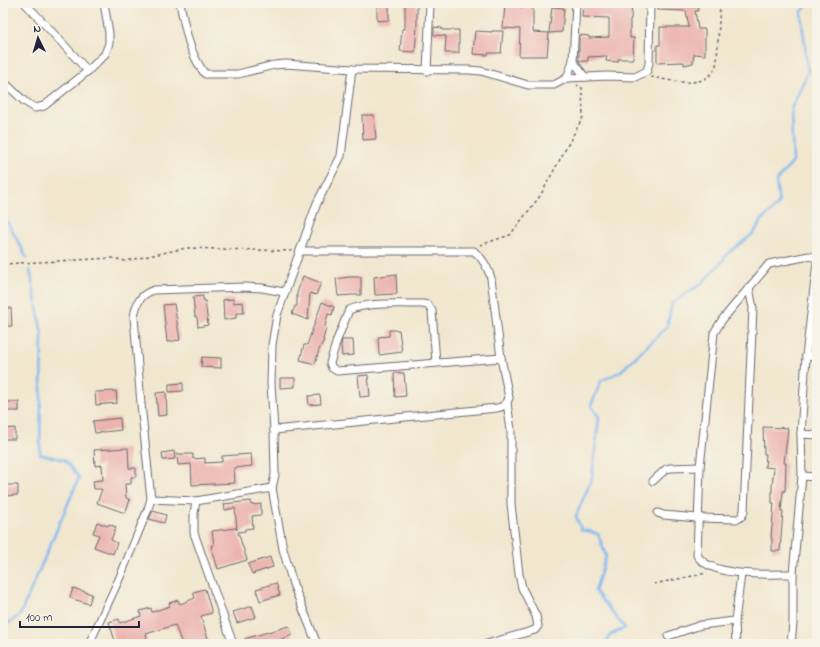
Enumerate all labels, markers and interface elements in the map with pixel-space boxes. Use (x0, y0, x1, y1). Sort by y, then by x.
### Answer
north arrow (18, 18, 58, 58)
text: N (33, 21, 42, 37)
scale bar (20, 603, 139, 629)
text: 100 m (26, 609, 53, 627)

